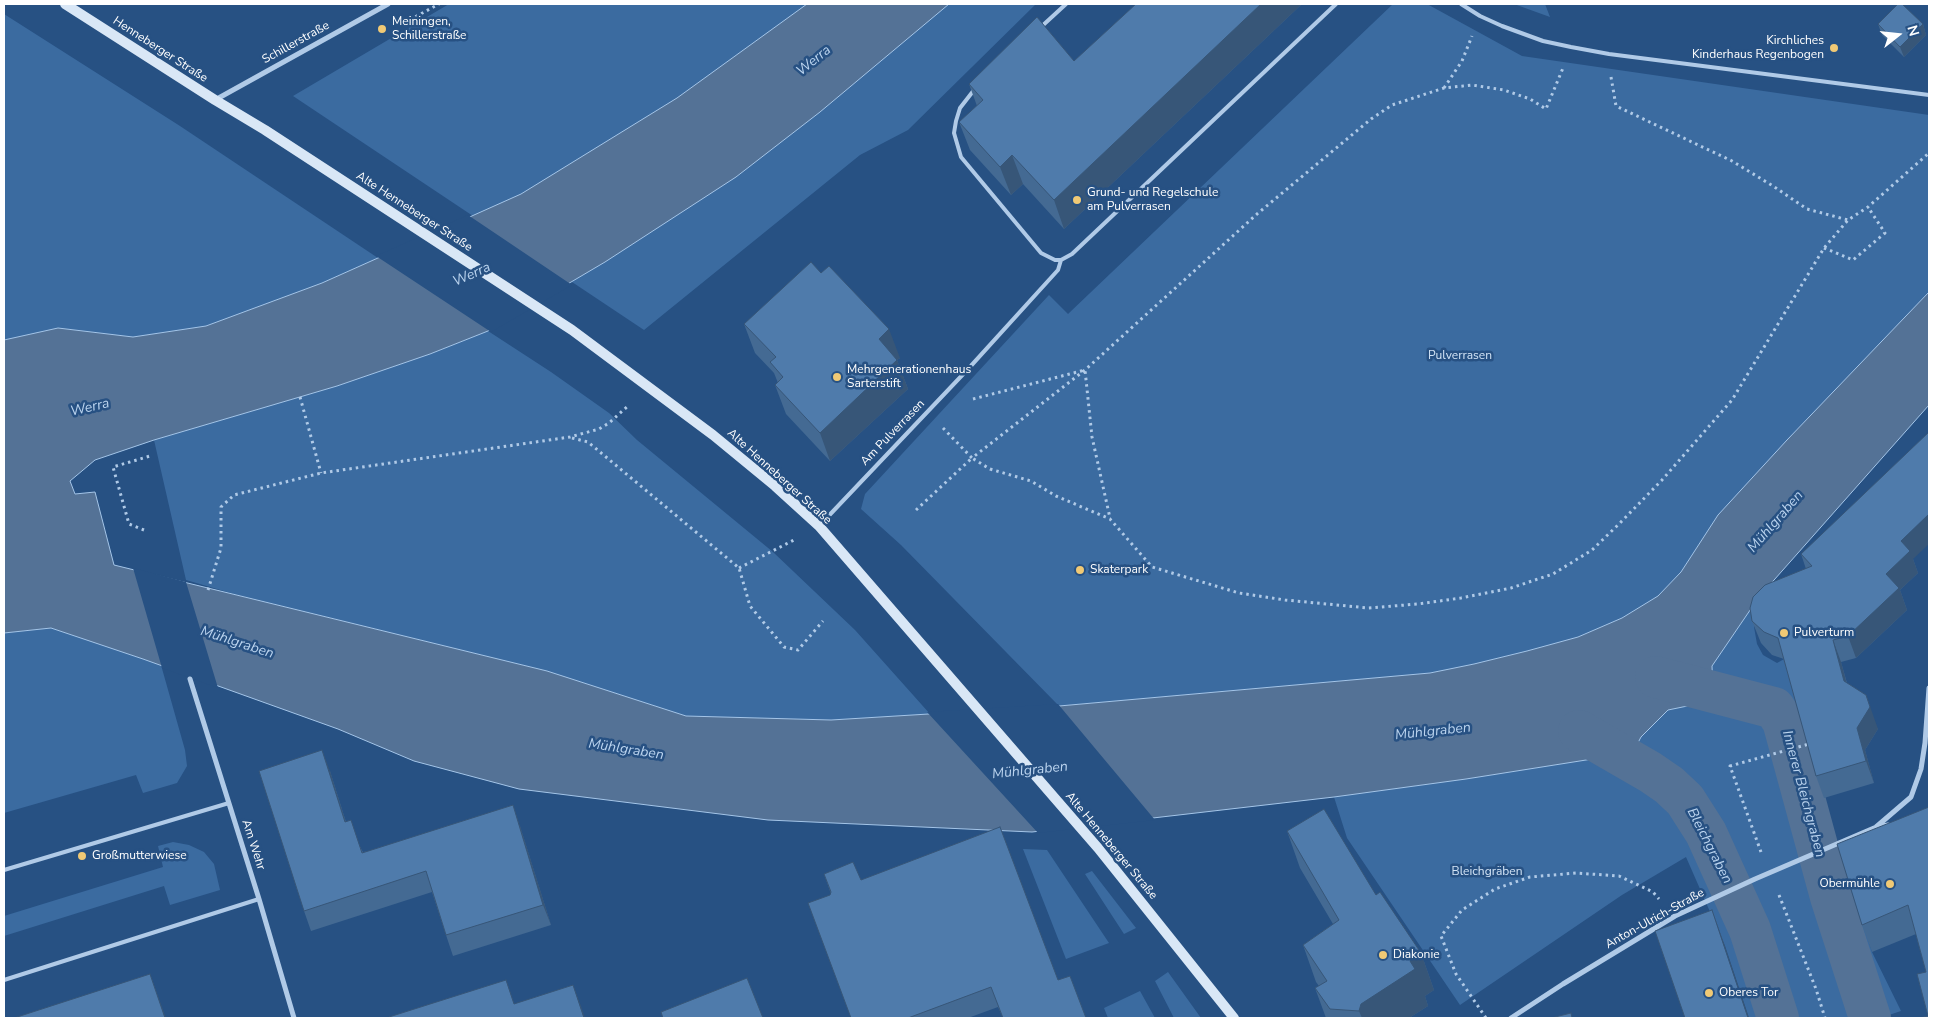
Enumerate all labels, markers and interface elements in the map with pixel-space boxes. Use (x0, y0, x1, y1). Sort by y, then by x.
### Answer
north arrow (1873, 10, 1923, 60)
street label: Henneberger Straße (110, 14, 210, 86)
place label: Meiningen, Schillerstraße (392, 15, 466, 43)
street label: Schillerstraße (260, 19, 332, 67)
marker: Meiningen, Schillerstraße (376, 23, 388, 35)
text: N (1902, 23, 1923, 38)
place label: Kirchliches Kinderhaus Regenbogen (1692, 34, 1824, 62)
water label: Werra (793, 42, 835, 80)
marker: Kirchliches Kinderhaus Regenbogen (1828, 42, 1840, 54)
street label: Alte Henneberger Straße (353, 169, 475, 255)
place label: Grund- und Regelschule am Pulverrasen (1087, 186, 1218, 214)
marker: Grund- und Regelschule am Pulverrasen (1071, 194, 1083, 206)
water label: Werra (451, 259, 493, 291)
park label: Pulverrasen (1428, 349, 1492, 363)
place label: Mehrgenerationenhaus Sarterstift (847, 363, 971, 391)
marker: Mehrgenerationenhaus Sarterstift (831, 371, 843, 383)
water label: Werra (69, 395, 111, 421)
street label: Am Pulverrasen (858, 397, 928, 469)
street label: Alte Henneberger Straße (724, 426, 834, 528)
water label: Mühlgraben (1745, 488, 1807, 556)
place label: Skaterpark (1090, 563, 1148, 577)
marker: Skaterpark (1074, 564, 1086, 576)
water label: Mühlgraben (198, 623, 276, 663)
place label: Pulverturm (1794, 626, 1854, 640)
marker: Pulverturm (1778, 627, 1790, 639)
water label: Mühlgraben (1394, 720, 1472, 744)
water label: Innerer Bleichgraben (1778, 729, 1828, 859)
water label: Mühlgraben (587, 736, 665, 764)
water label: Mühlgraben (991, 759, 1069, 783)
street label: Alte Henneberger Straße (1062, 789, 1160, 903)
water label: Bleichgraben (1683, 805, 1735, 887)
street label: Am Wehr (238, 818, 268, 872)
place label: Großmutterwiese (92, 849, 187, 863)
marker: Großmutterwiese (76, 850, 88, 862)
park label: Bleichgräben (1452, 865, 1522, 879)
place label: Obermühle (1819, 877, 1880, 891)
marker: Obermühle (1884, 878, 1896, 890)
street label: Anton-Ulrich-Straße (1603, 886, 1707, 952)
place label: Diakonie (1393, 948, 1440, 962)
marker: Diakonie (1377, 949, 1389, 961)
place label: Oberes Tor (1719, 986, 1778, 1000)
marker: Oberes Tor (1703, 987, 1715, 999)

